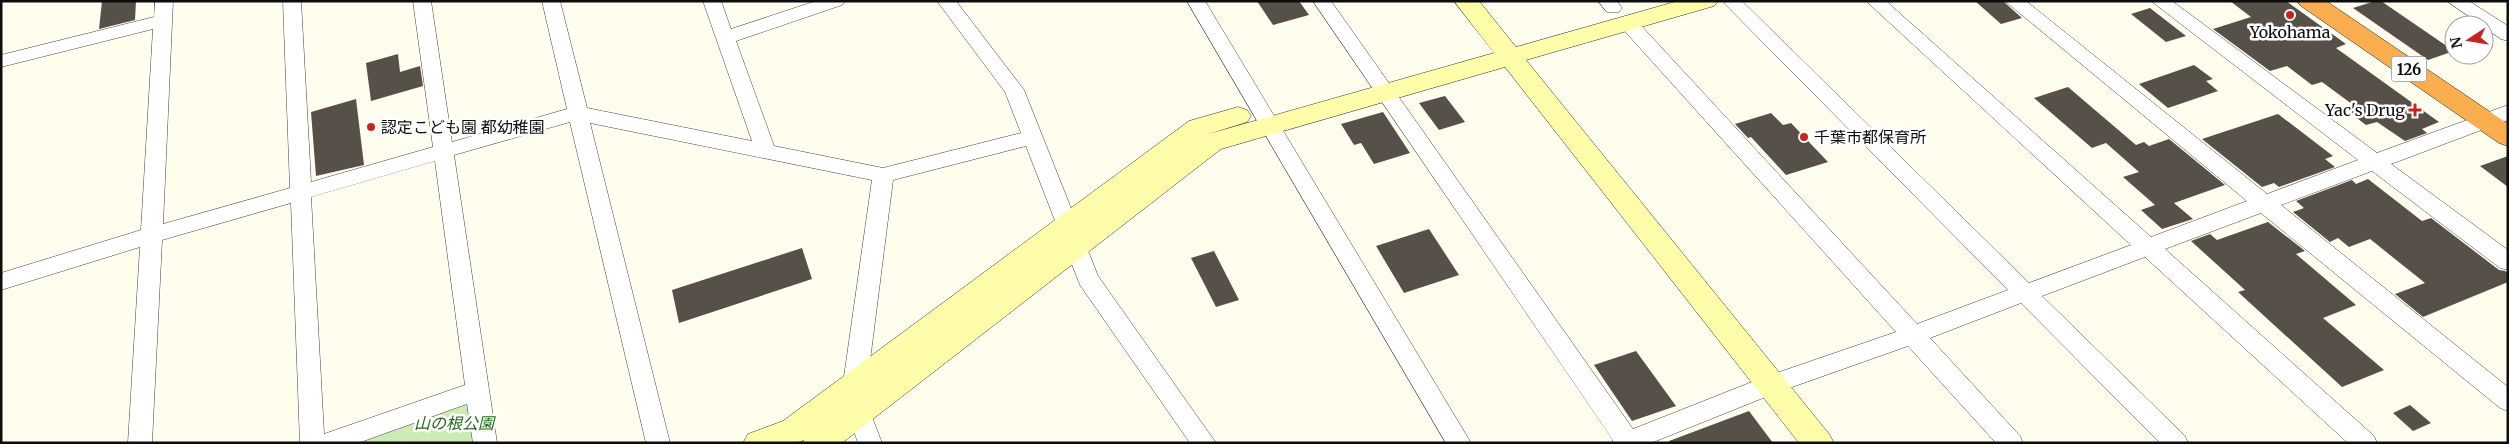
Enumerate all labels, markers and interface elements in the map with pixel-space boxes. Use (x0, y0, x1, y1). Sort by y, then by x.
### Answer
marker: Yokohama (2284, 9, 2296, 21)
north arrow (2444, 15, 2494, 65)
place label: Yokohama (2249, 22, 2331, 42)
text: N (2446, 35, 2466, 50)
road number: 126 (2392, 56, 2426, 82)
place label: Yac's Drug (2324, 100, 2405, 120)
marker: Yac's Drug (2409, 104, 2421, 116)
place label: 認定こども園 都幼稚園 (381, 117, 545, 137)
marker: 認定こども園 都幼稚園 (365, 121, 377, 133)
place label: 千葉市都保育所 (1814, 127, 1926, 147)
marker: 千葉市都保育所 (1798, 131, 1810, 143)
park label: 山の根公園 (414, 413, 496, 433)

